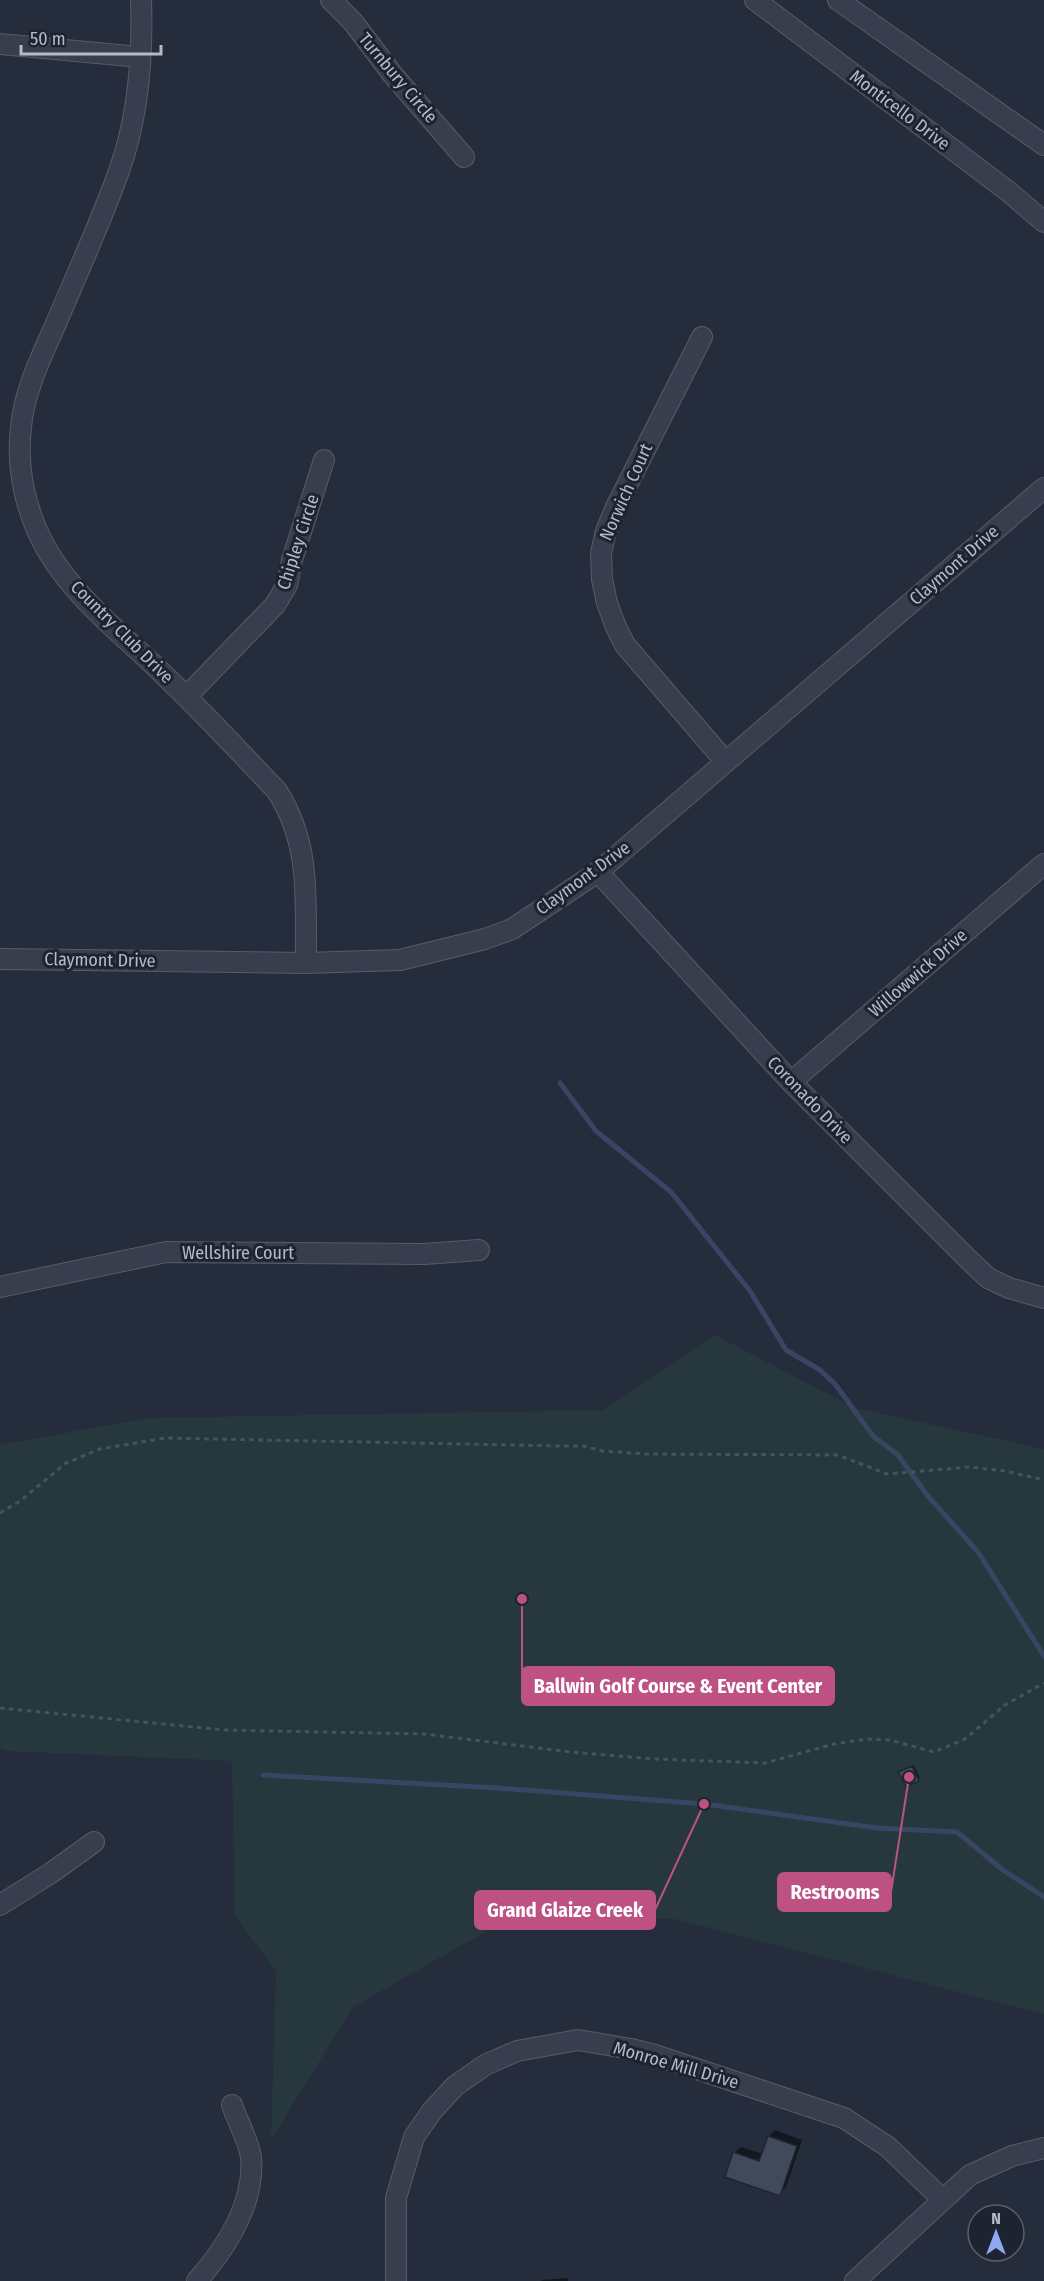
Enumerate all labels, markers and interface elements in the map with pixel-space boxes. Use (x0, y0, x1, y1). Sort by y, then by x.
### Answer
scale bar (21, 18, 160, 56)
text: 50 m (30, 28, 66, 50)
street label: Turnbury Circle (354, 28, 442, 128)
street label: Monticello Drive (846, 65, 954, 155)
street label: Norwich Court (595, 440, 657, 544)
street label: Chipley Circle (272, 491, 324, 592)
street label: Claymont Drive (905, 520, 1003, 610)
street label: Country Club Drive (66, 576, 178, 688)
street label: Claymont Drive (532, 836, 635, 920)
street label: Willowwick Drive (864, 924, 972, 1022)
street label: Claymont Drive (44, 948, 156, 972)
street label: Coronado Drive (763, 1052, 857, 1148)
street label: Wellshire Court (182, 1242, 294, 1264)
callout: Ballwin Golf Course & Event Center (522, 1667, 834, 1705)
text: Ballwin Golf Course & Event Center (534, 1674, 823, 1698)
callout: Restrooms (778, 1873, 891, 1911)
text: Restrooms (790, 1880, 880, 1904)
callout: Grand Glaize Creek (475, 1891, 655, 1929)
text: Grand Glaize Creek (487, 1898, 644, 1922)
street label: Monroe Mill Drive (611, 2037, 741, 2093)
north arrow (966, 2203, 1026, 2263)
text: N (991, 2209, 1001, 2228)

